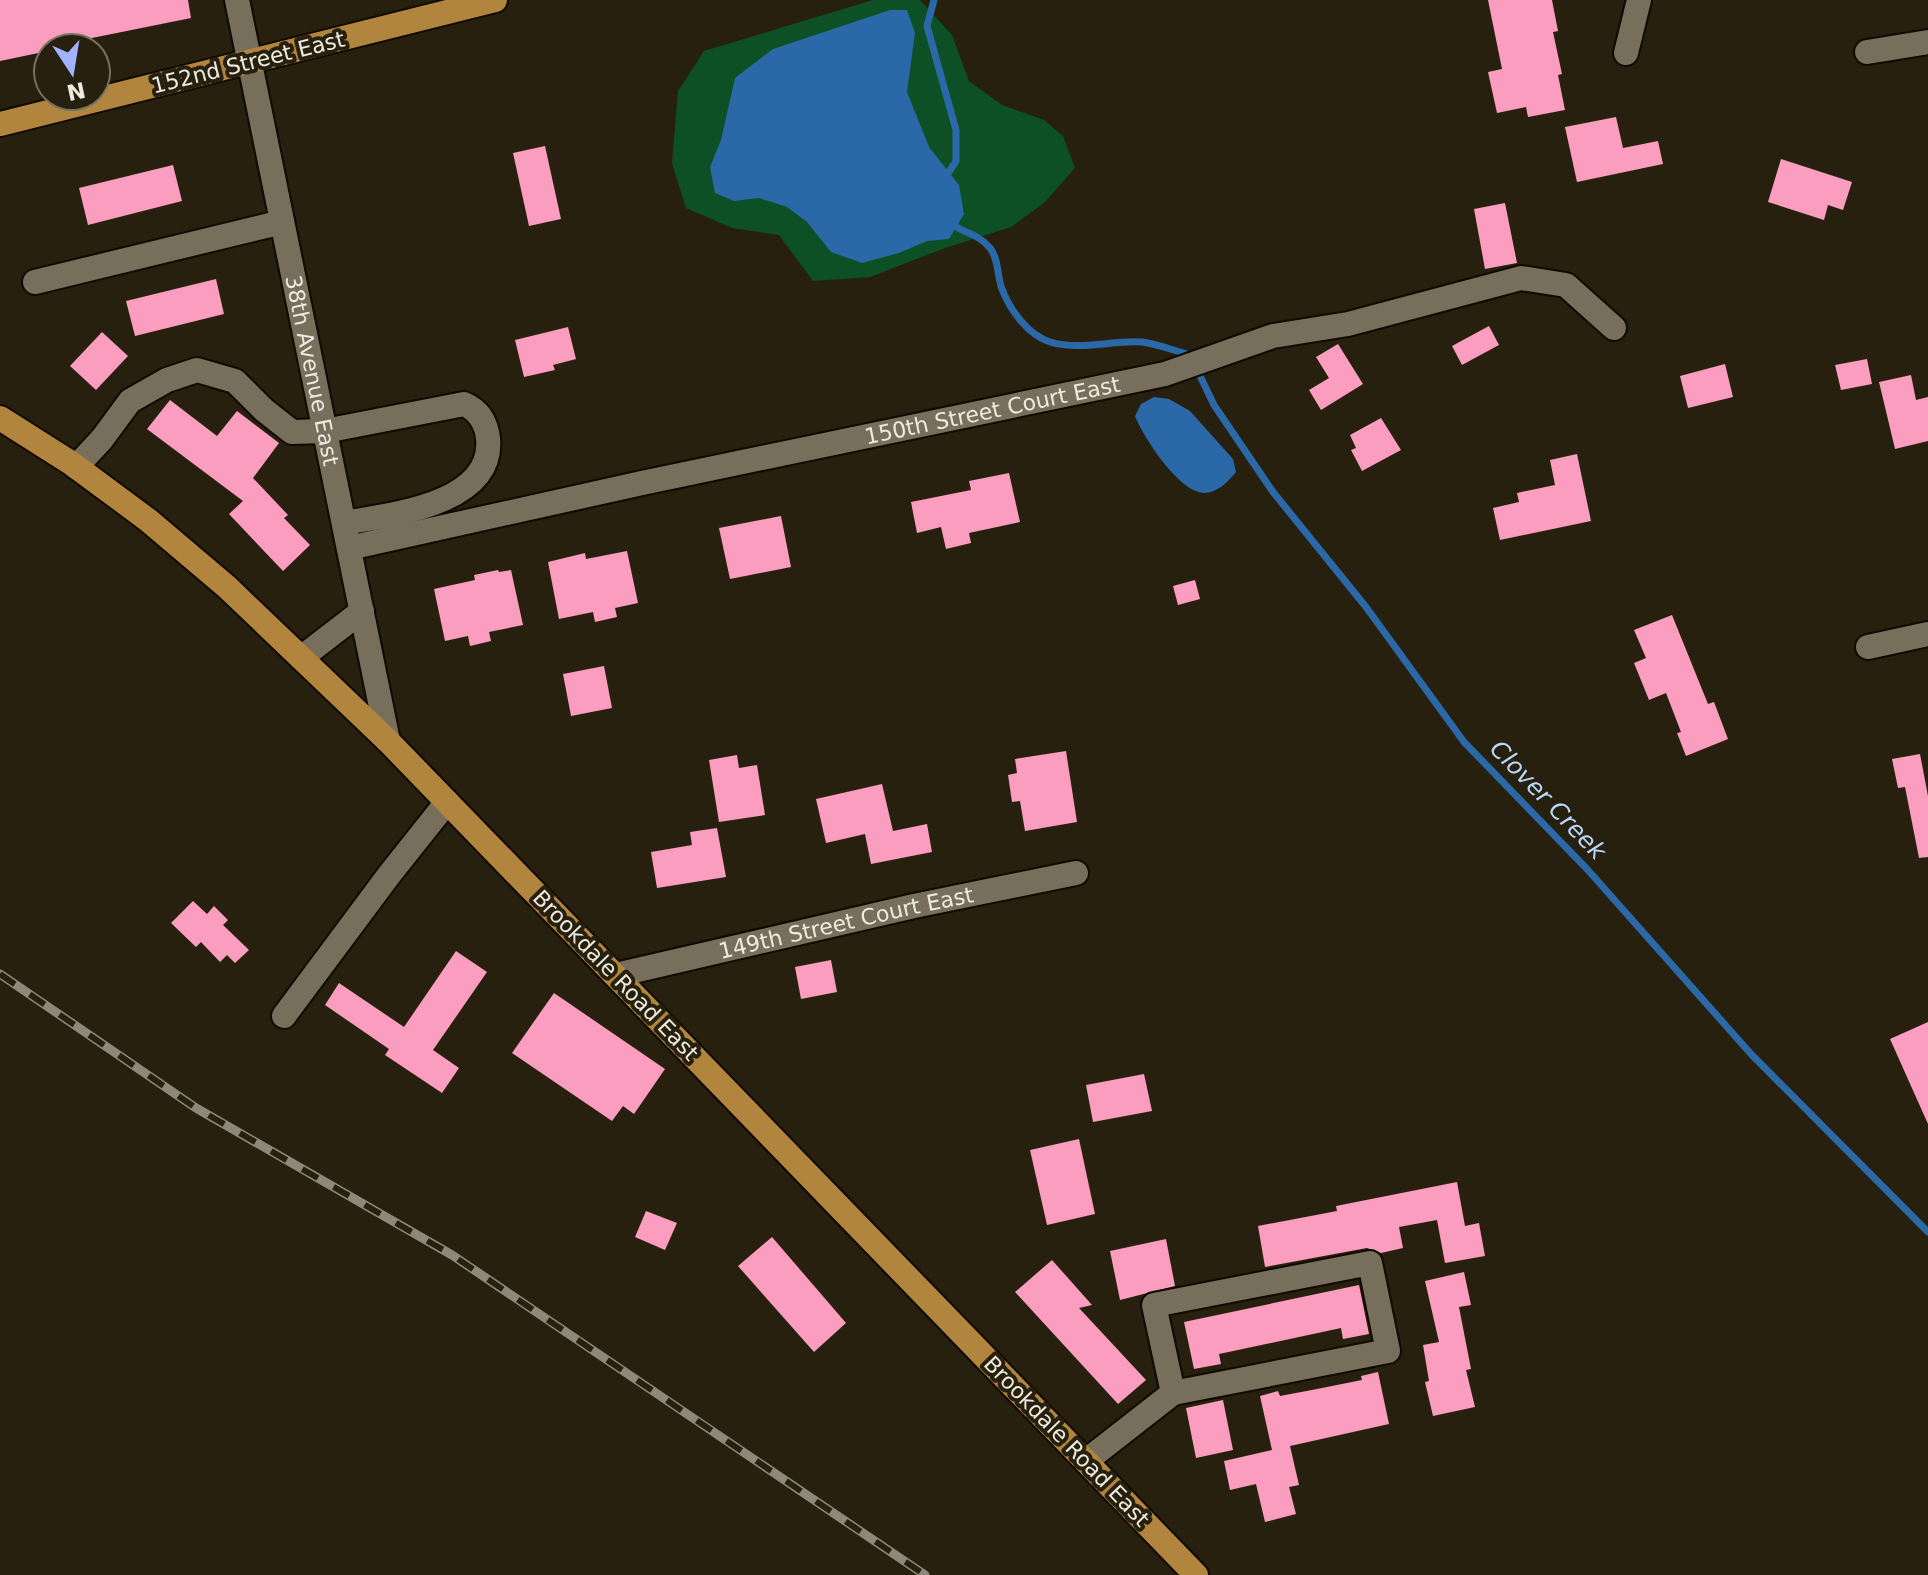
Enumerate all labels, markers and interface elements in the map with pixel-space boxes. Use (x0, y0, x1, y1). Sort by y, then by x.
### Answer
street label: 152nd Street East (149, 26, 348, 99)
north arrow (32, 32, 112, 112)
text: N (64, 77, 88, 105)
street label: 38th Avenue East (280, 273, 344, 468)
street label: 150th Street Court East (862, 372, 1123, 449)
water label: Clover Creek (1484, 735, 1613, 866)
street label: 149th Street Court East (716, 882, 976, 964)
street label: Brookdale Road East (528, 885, 704, 1066)
street label: Brookdale Road East (979, 1351, 1155, 1532)

